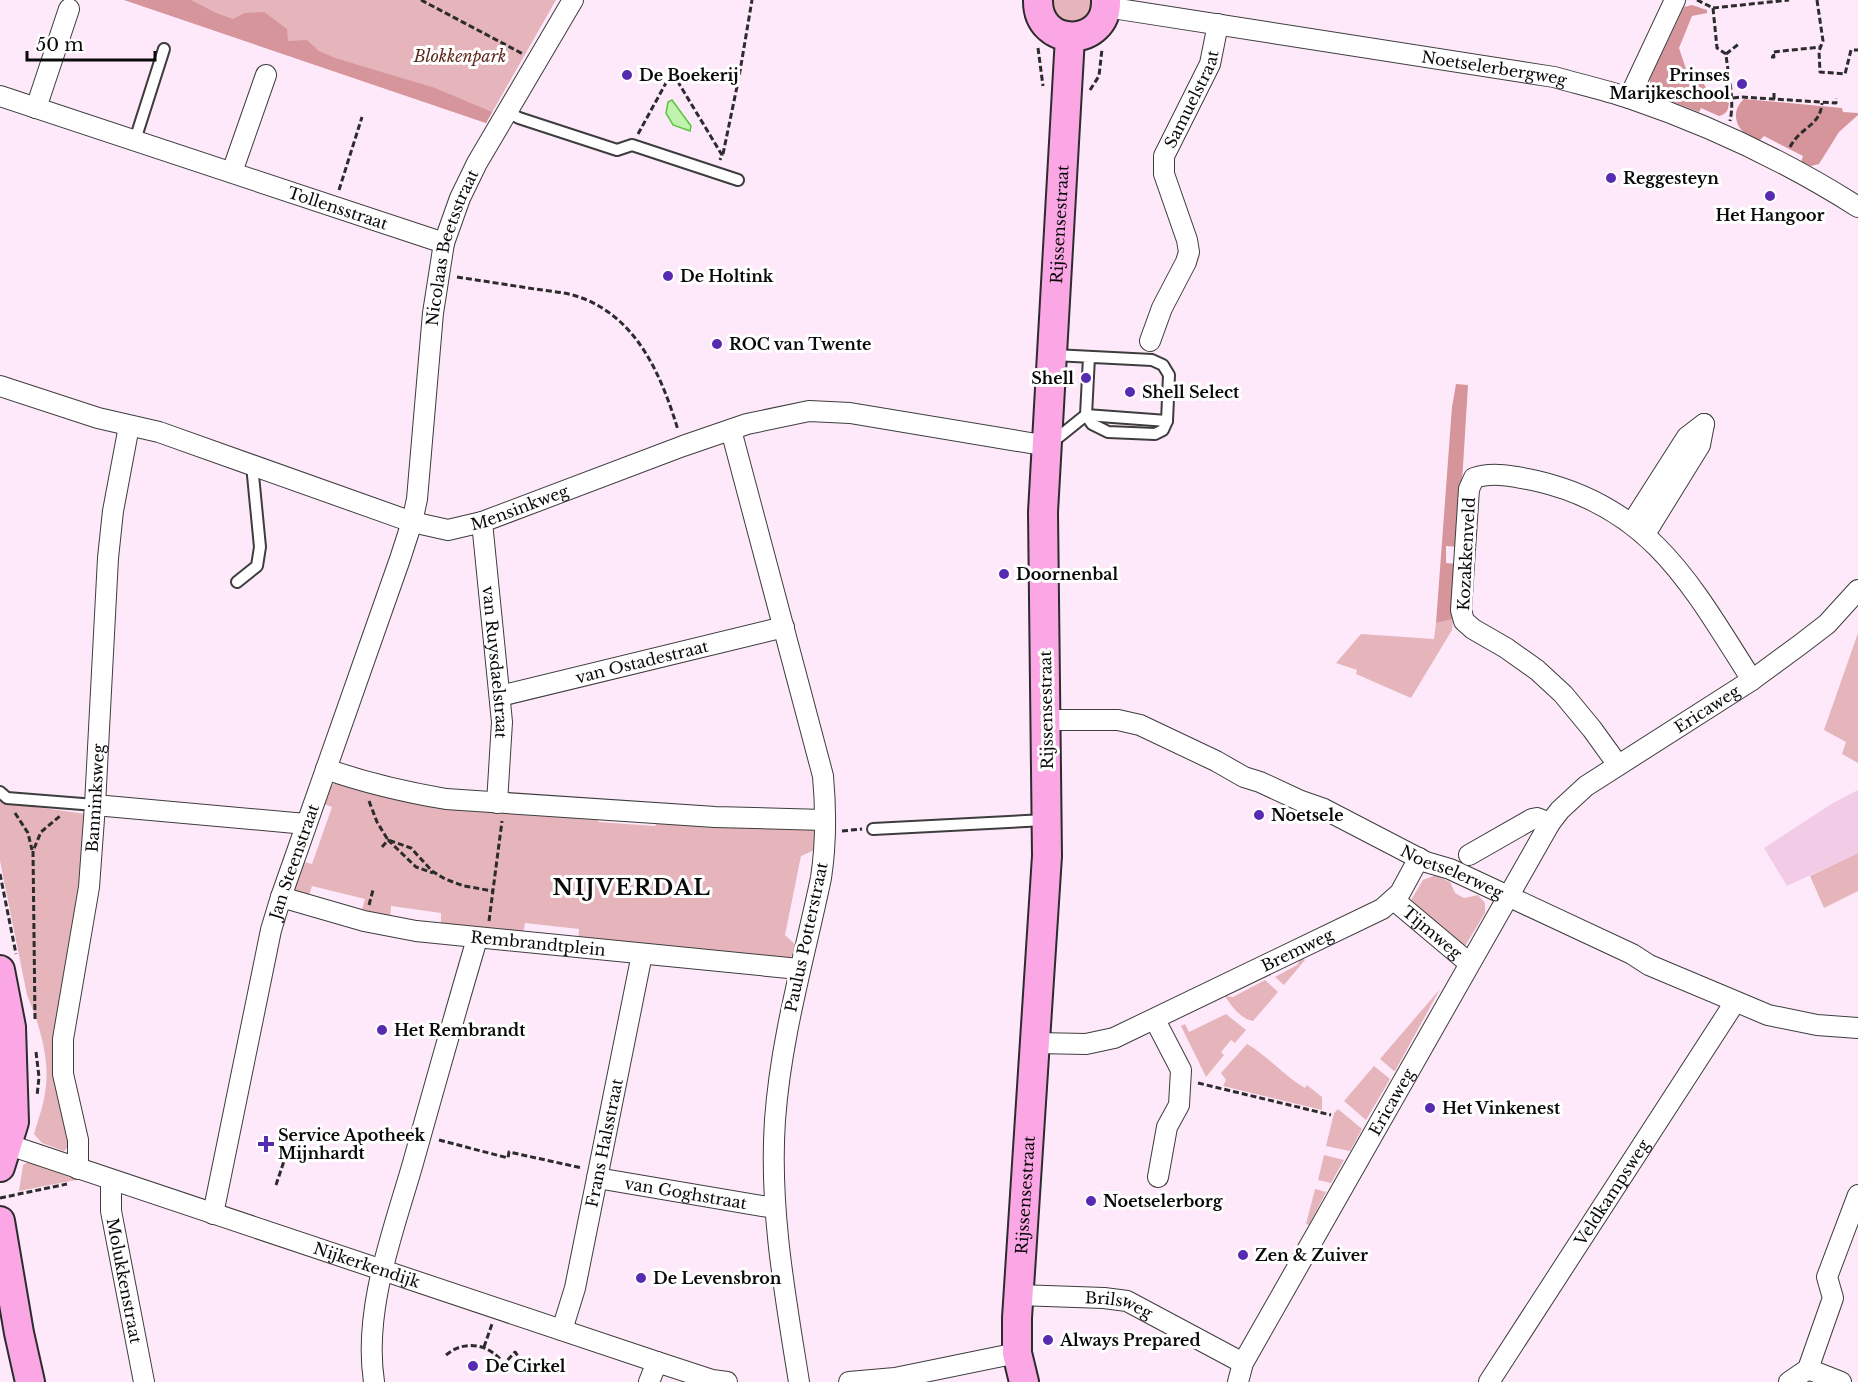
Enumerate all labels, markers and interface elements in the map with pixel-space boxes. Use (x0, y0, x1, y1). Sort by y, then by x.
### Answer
scale bar (27, 24, 154, 62)
text: 50 m (36, 34, 84, 56)
park label: Blokkenpark (413, 46, 506, 66)
street label: Noetselerbergweg (1420, 46, 1570, 90)
street label: Samuelstraat (1160, 49, 1223, 151)
place label: De Boekerij (639, 65, 739, 85)
place label: Prinses Marijkeschool (1609, 65, 1730, 103)
marker: De Boekerij (620, 68, 634, 82)
marker: Prinses Marijkeschool (1735, 77, 1749, 91)
street label: Rijssensestraat (1046, 164, 1073, 284)
street label: Nicolaas Beetsstraat (422, 166, 482, 327)
place label: Reggesteyn (1623, 168, 1719, 188)
marker: Reggesteyn (1604, 171, 1618, 185)
street label: Tollensstraat (285, 182, 391, 234)
marker: Het Hangoor (1763, 189, 1777, 203)
place label: Het Hangoor (1715, 205, 1825, 225)
place label: De Holtink (680, 266, 774, 286)
marker: De Holtink (661, 269, 675, 283)
place label: ROC van Twente (729, 334, 871, 354)
marker: ROC van Twente (710, 337, 724, 351)
place label: Shell (1031, 368, 1074, 388)
marker: Shell (1079, 371, 1093, 385)
place label: Shell Select (1142, 382, 1240, 402)
marker: Shell Select (1123, 385, 1137, 399)
street label: Mensinkweg (468, 480, 571, 534)
street label: Kozakkenveld (1453, 496, 1479, 611)
place label: Doornenbal (1016, 564, 1118, 584)
marker: Doornenbal (997, 567, 1011, 581)
street label: van Ruysdaelstraat (478, 585, 512, 739)
street label: van Ostadestraat (573, 636, 710, 687)
street label: Rijssensestraat (1035, 650, 1057, 770)
street label: Ericaweg (1670, 680, 1744, 737)
street label: Banninksweg (82, 743, 108, 853)
street label: Jan Steenstraat (264, 801, 323, 924)
place label: Noetsele (1271, 805, 1344, 825)
marker: Noetsele (1252, 808, 1266, 822)
street label: Noetselerweg (1397, 841, 1507, 903)
street label: Paulus Potterstraat (780, 860, 832, 1014)
district label: NIJVERDAL (553, 874, 711, 901)
street label: Tijmweg (1398, 901, 1466, 963)
street label: Bremweg (1258, 924, 1337, 976)
street label: Rembrandtplein (470, 926, 606, 960)
place label: Het Rembrandt (394, 1020, 526, 1040)
marker: Het Rembrandt (375, 1023, 389, 1037)
street label: Ericaweg (1364, 1064, 1419, 1139)
street label: Frans Halsstraat (581, 1077, 627, 1209)
place label: Het Vinkenest (1442, 1098, 1561, 1118)
marker: Het Vinkenest (1423, 1101, 1437, 1115)
place label: Service Apotheek Mijnhardt (278, 1125, 426, 1163)
street label: Rijssensestraat (1011, 1135, 1039, 1255)
street label: Veldkampsweg (1570, 1135, 1654, 1250)
marker: Service Apotheek Mijnhardt (259, 1137, 273, 1151)
street label: van Goghstraat (623, 1173, 748, 1213)
place label: Noetselerborg (1103, 1191, 1224, 1211)
marker: Noetselerborg (1084, 1194, 1098, 1208)
street label: Molukkenstraat (103, 1216, 146, 1345)
street label: Nijkerkendijk (311, 1238, 423, 1292)
place label: Zen & Zuiver (1255, 1245, 1368, 1265)
marker: Zen & Zuiver (1236, 1248, 1250, 1262)
place label: De Levensbron (653, 1268, 782, 1288)
marker: De Levensbron (634, 1271, 648, 1285)
street label: Brilsweg (1085, 1287, 1157, 1323)
place label: Always Prepared (1059, 1330, 1201, 1350)
marker: Always Prepared (1041, 1333, 1055, 1347)
place label: De Cirkel (485, 1356, 566, 1376)
marker: De Cirkel (466, 1359, 480, 1373)

